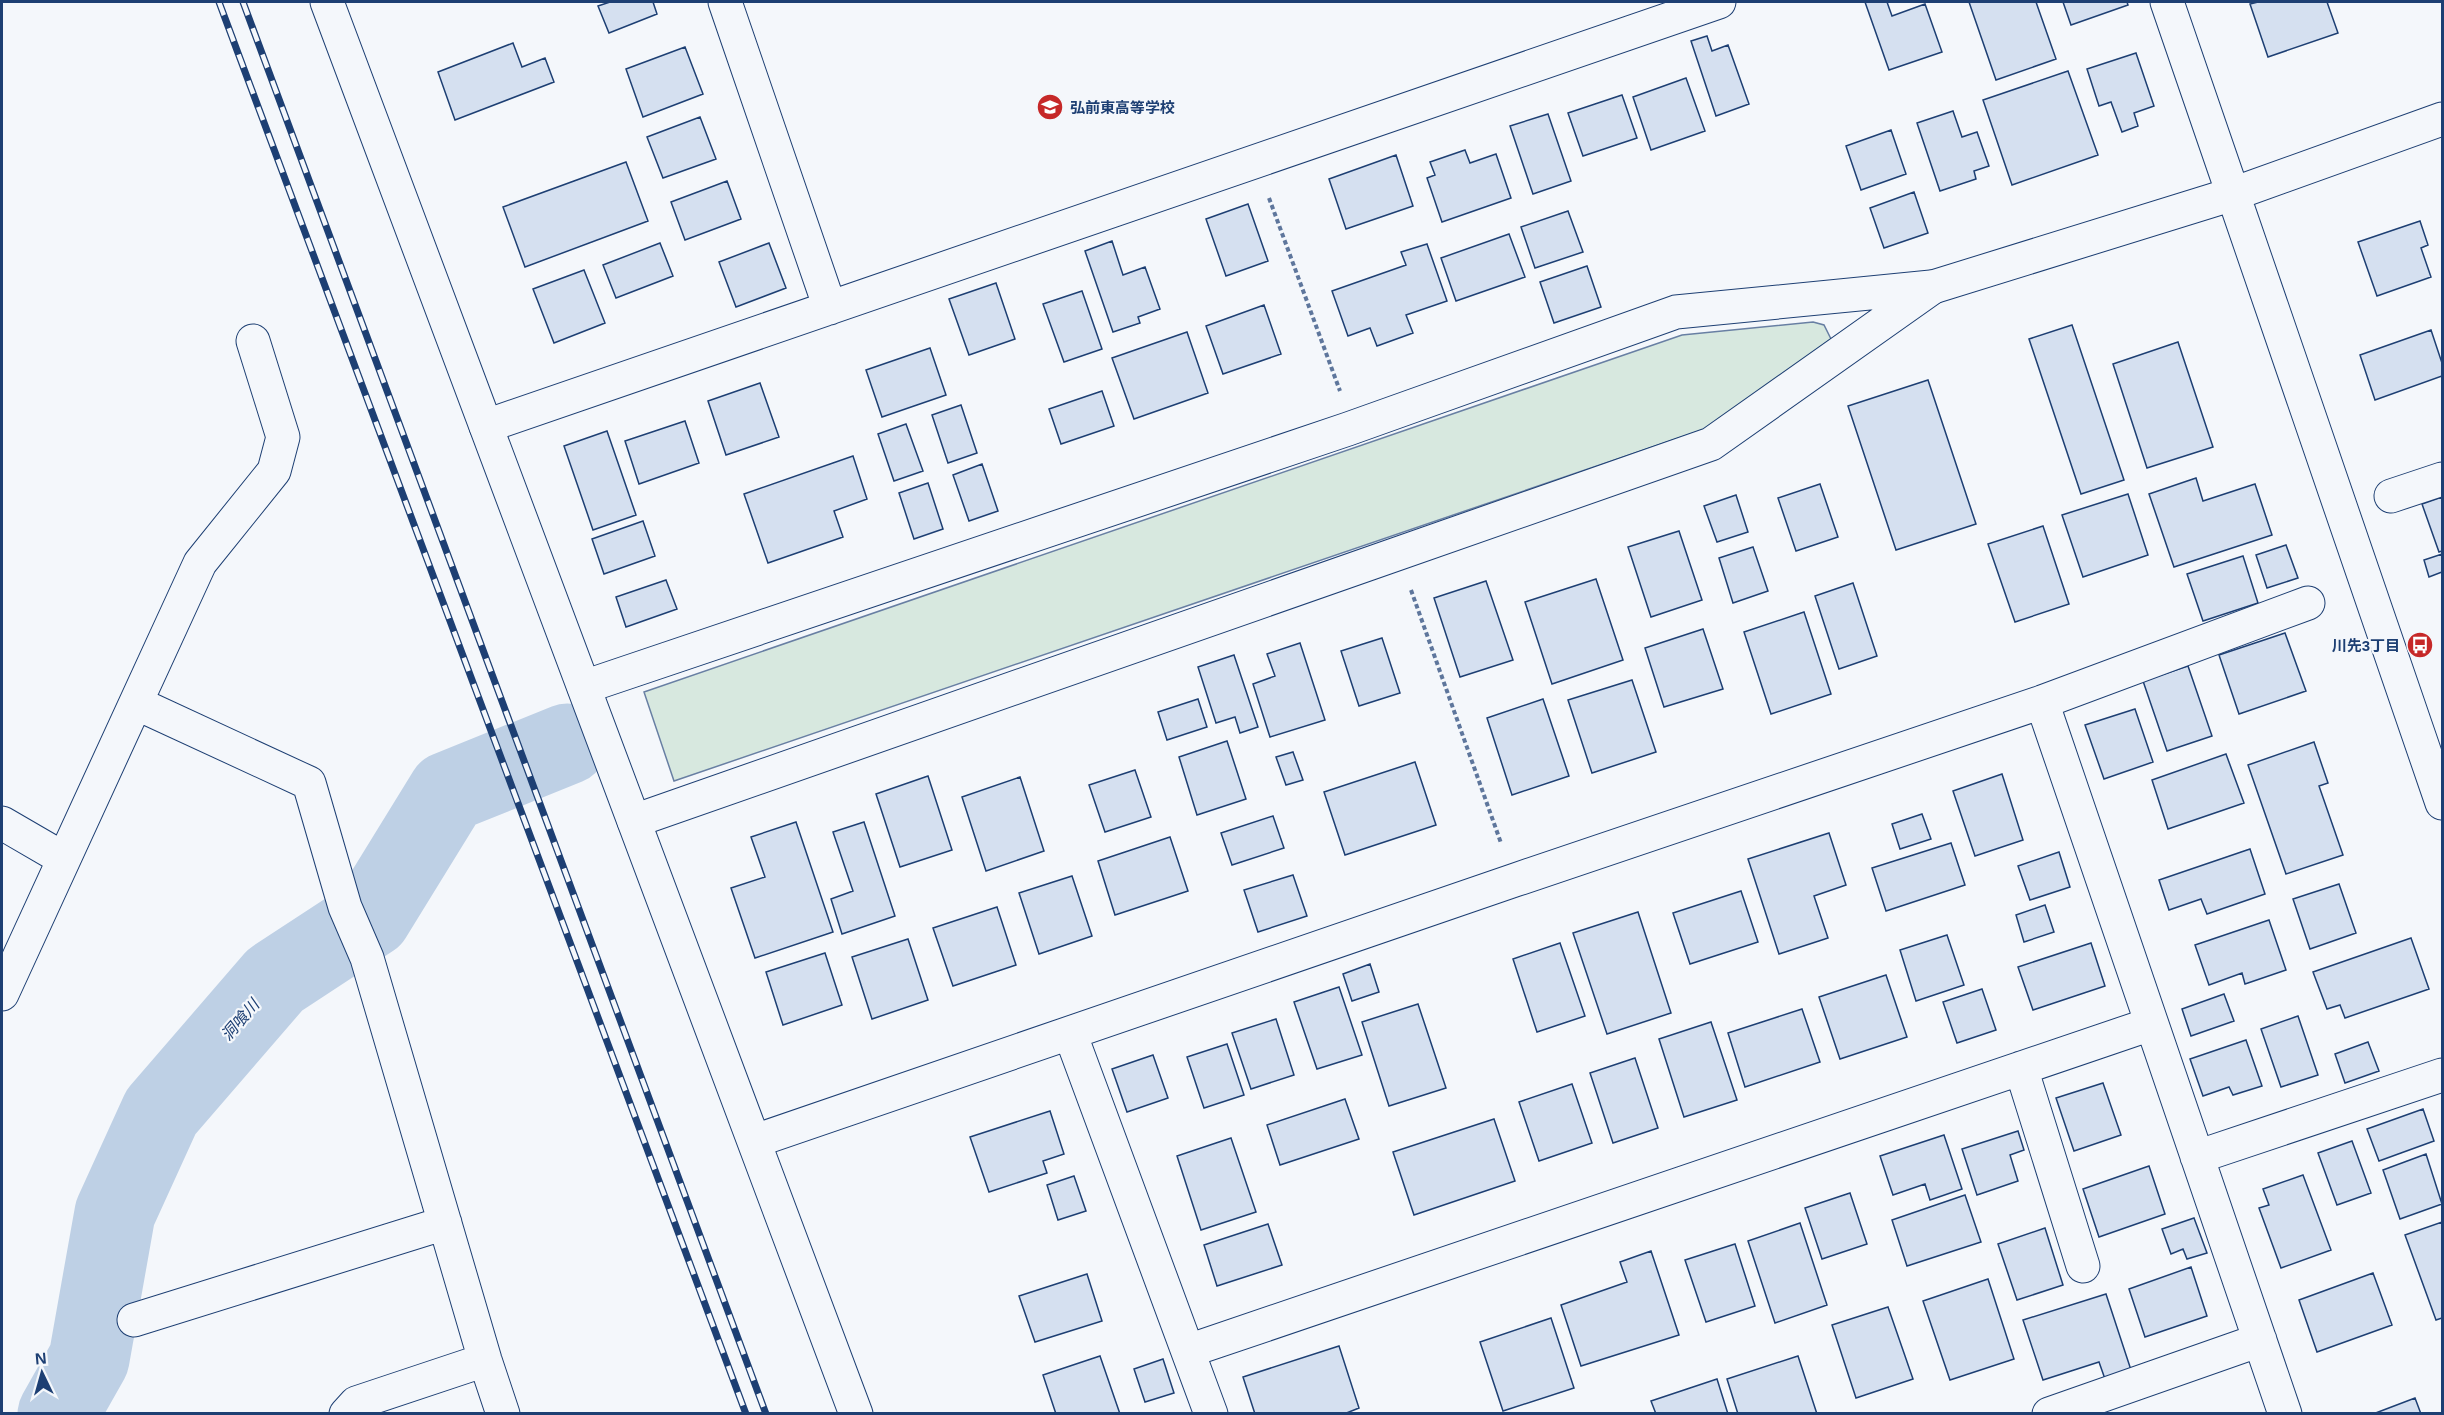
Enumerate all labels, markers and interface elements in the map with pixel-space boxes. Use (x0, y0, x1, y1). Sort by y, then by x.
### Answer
school or university icon: 弘前東高等学校 (1035, 92, 1065, 122)
place label: 弘前東高等学校 (1070, 99, 1175, 116)
bus stop icon: 川先3丁目 (2405, 630, 2435, 660)
place label: 川先3丁目 (2332, 637, 2400, 654)
water label: 洞喰川 (218, 995, 263, 1044)
north arrow (12, 1343, 72, 1403)
text: N (34, 1350, 47, 1368)

